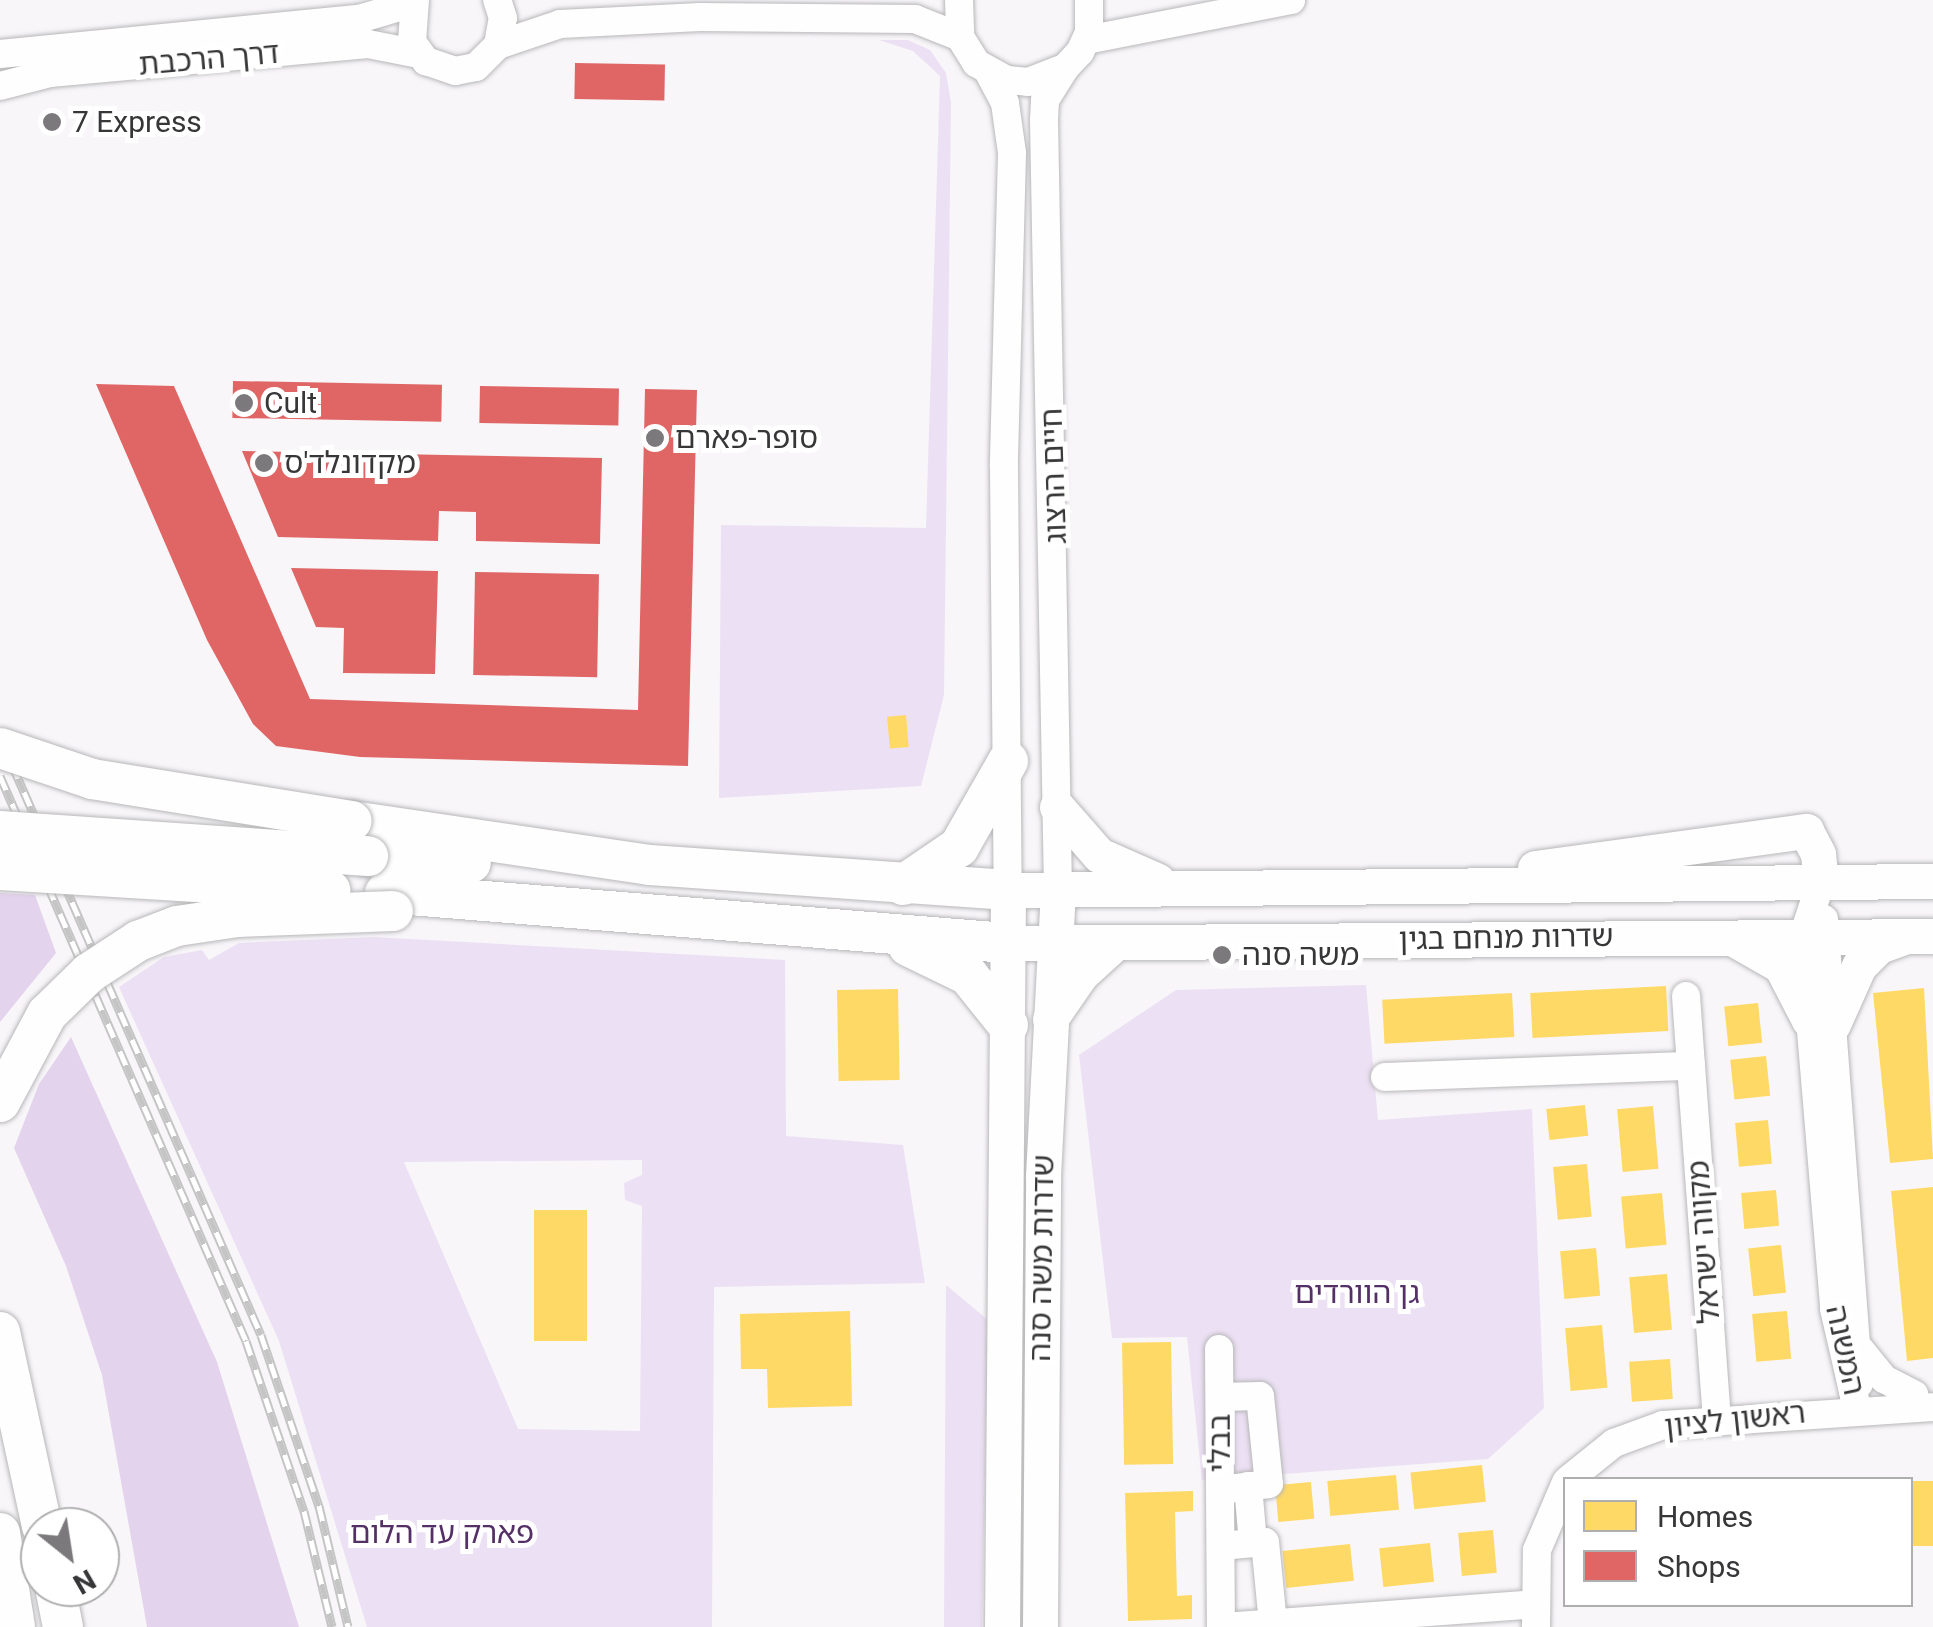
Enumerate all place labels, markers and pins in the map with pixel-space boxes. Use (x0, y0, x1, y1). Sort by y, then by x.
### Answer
place label: 7 Express (72, 104, 202, 140)
marker: 7 Express (41, 111, 63, 133)
place label: Cult (264, 385, 317, 421)
marker: Cult (233, 392, 255, 414)
place label: סופר-פארם (675, 420, 818, 456)
marker: סופר-פארם (644, 427, 666, 449)
place label: מקדונלד'ס (284, 445, 416, 481)
marker: מקדונלד'ס (253, 452, 275, 474)
place label: משה סנה (1242, 937, 1359, 973)
marker: משה סנה (1211, 944, 1233, 966)

